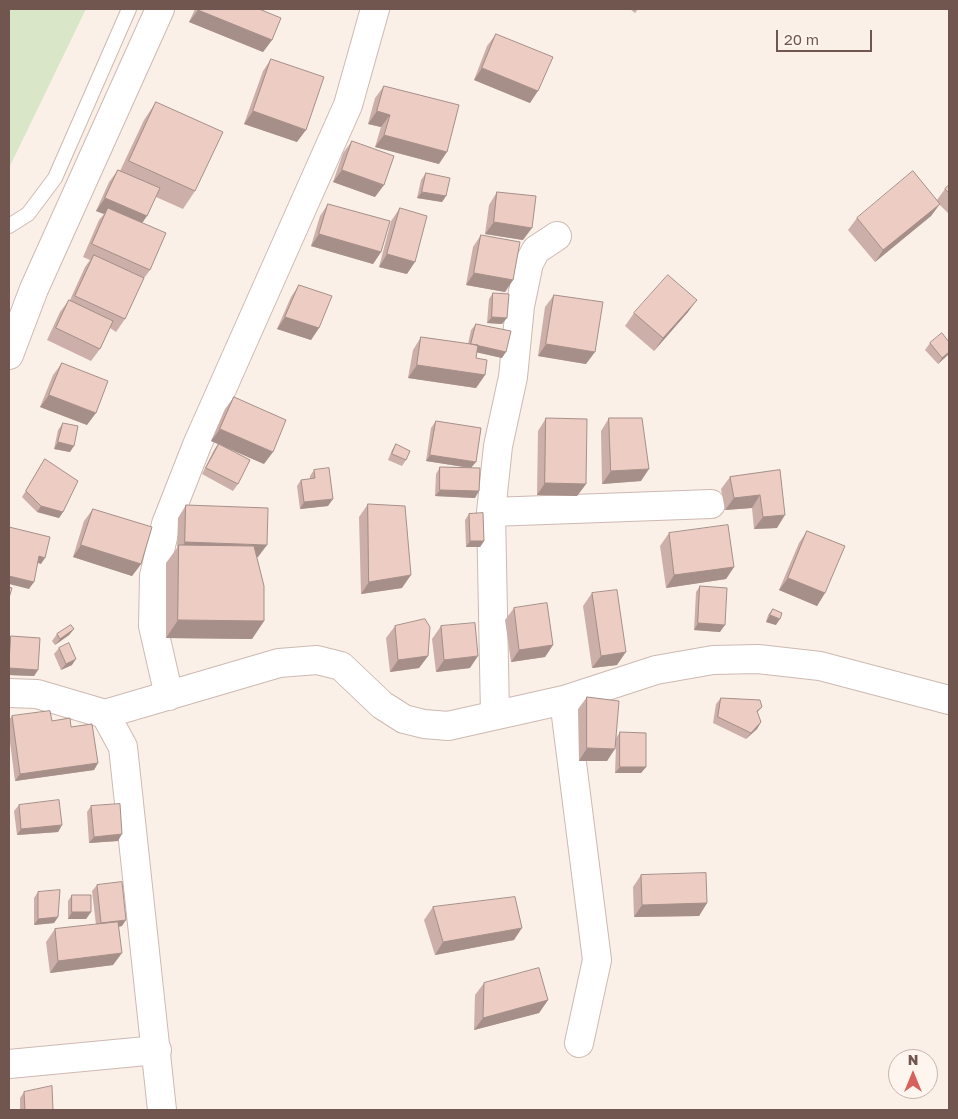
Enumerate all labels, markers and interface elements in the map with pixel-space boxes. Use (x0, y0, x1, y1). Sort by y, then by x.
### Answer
scale bar (778, 20, 874, 52)
text: 20 m (784, 30, 819, 48)
north arrow (888, 1049, 938, 1099)
text: N (908, 1051, 918, 1068)

